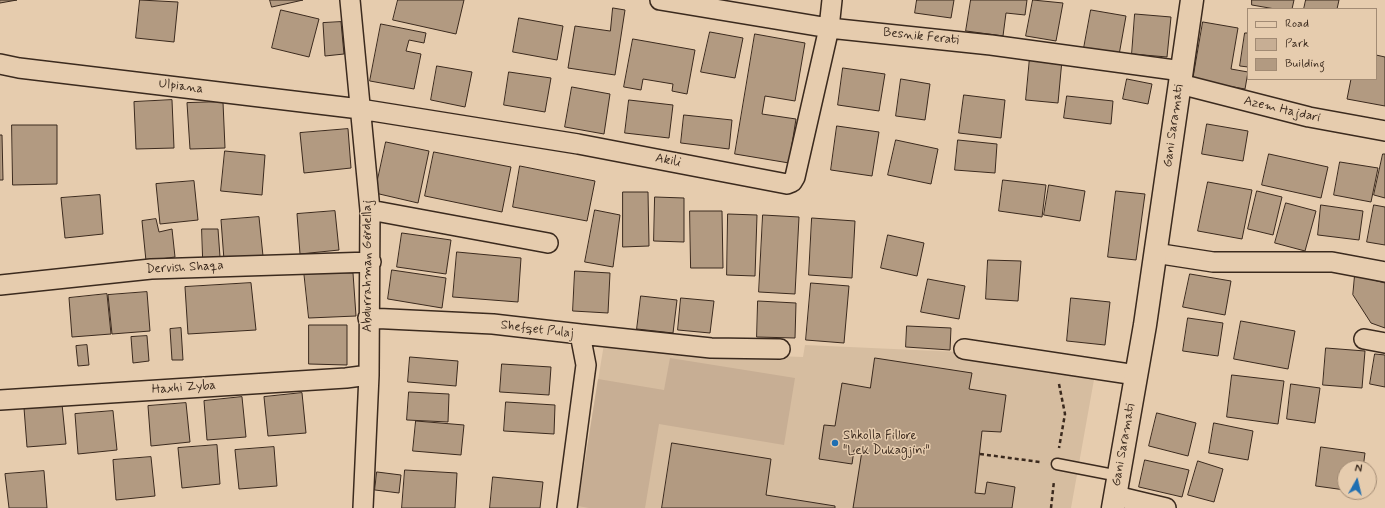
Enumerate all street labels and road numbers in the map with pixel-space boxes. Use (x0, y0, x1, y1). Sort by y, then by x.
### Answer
street label: Besnik Ferati (882, 25, 960, 49)
street label: Ulpiana (158, 77, 204, 97)
street label: Gani Saramati (1160, 84, 1188, 168)
street label: Azem Hajdari (1242, 94, 1322, 126)
street label: Akili (654, 151, 682, 171)
street label: Abdurrahman Gërdellaj (360, 200, 376, 332)
street label: Dervish Shaqa (146, 258, 224, 278)
street label: Shefqet Pulaj (500, 318, 574, 342)
street label: Haxhi Zyba (151, 378, 217, 398)
street label: Gani Saramati (1109, 402, 1139, 488)

